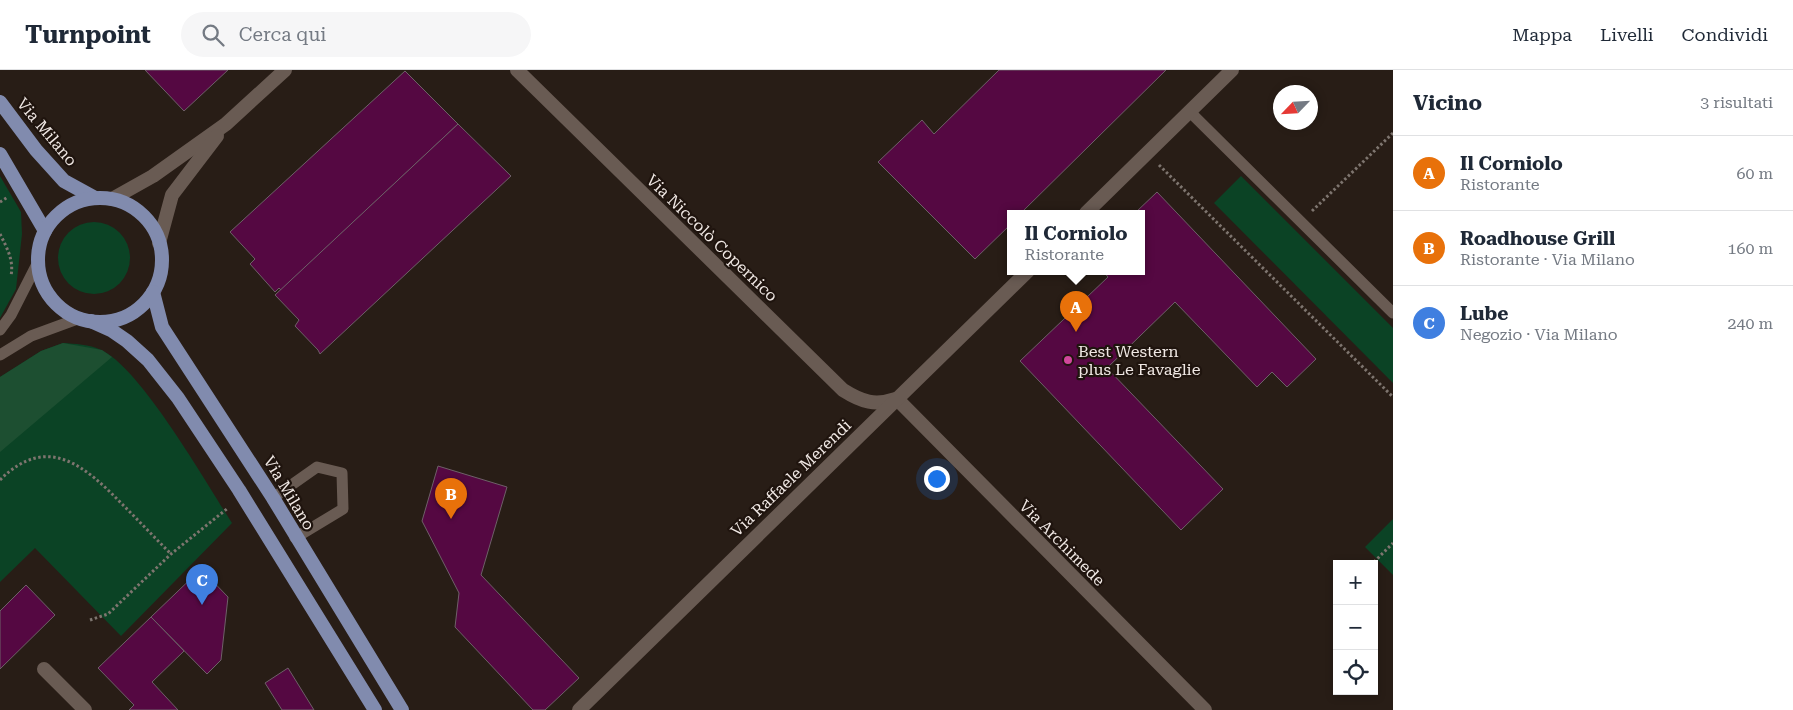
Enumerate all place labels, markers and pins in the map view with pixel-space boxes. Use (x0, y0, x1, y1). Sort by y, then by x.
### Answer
pin: A (1060, 291, 1092, 332)
place label: Best Western plus Le Favaglie (1078, 342, 1201, 379)
marker: Best Western plus Le Favaglie (1062, 354, 1074, 366)
pin: B (435, 478, 467, 519)
pin: C (186, 564, 218, 605)

